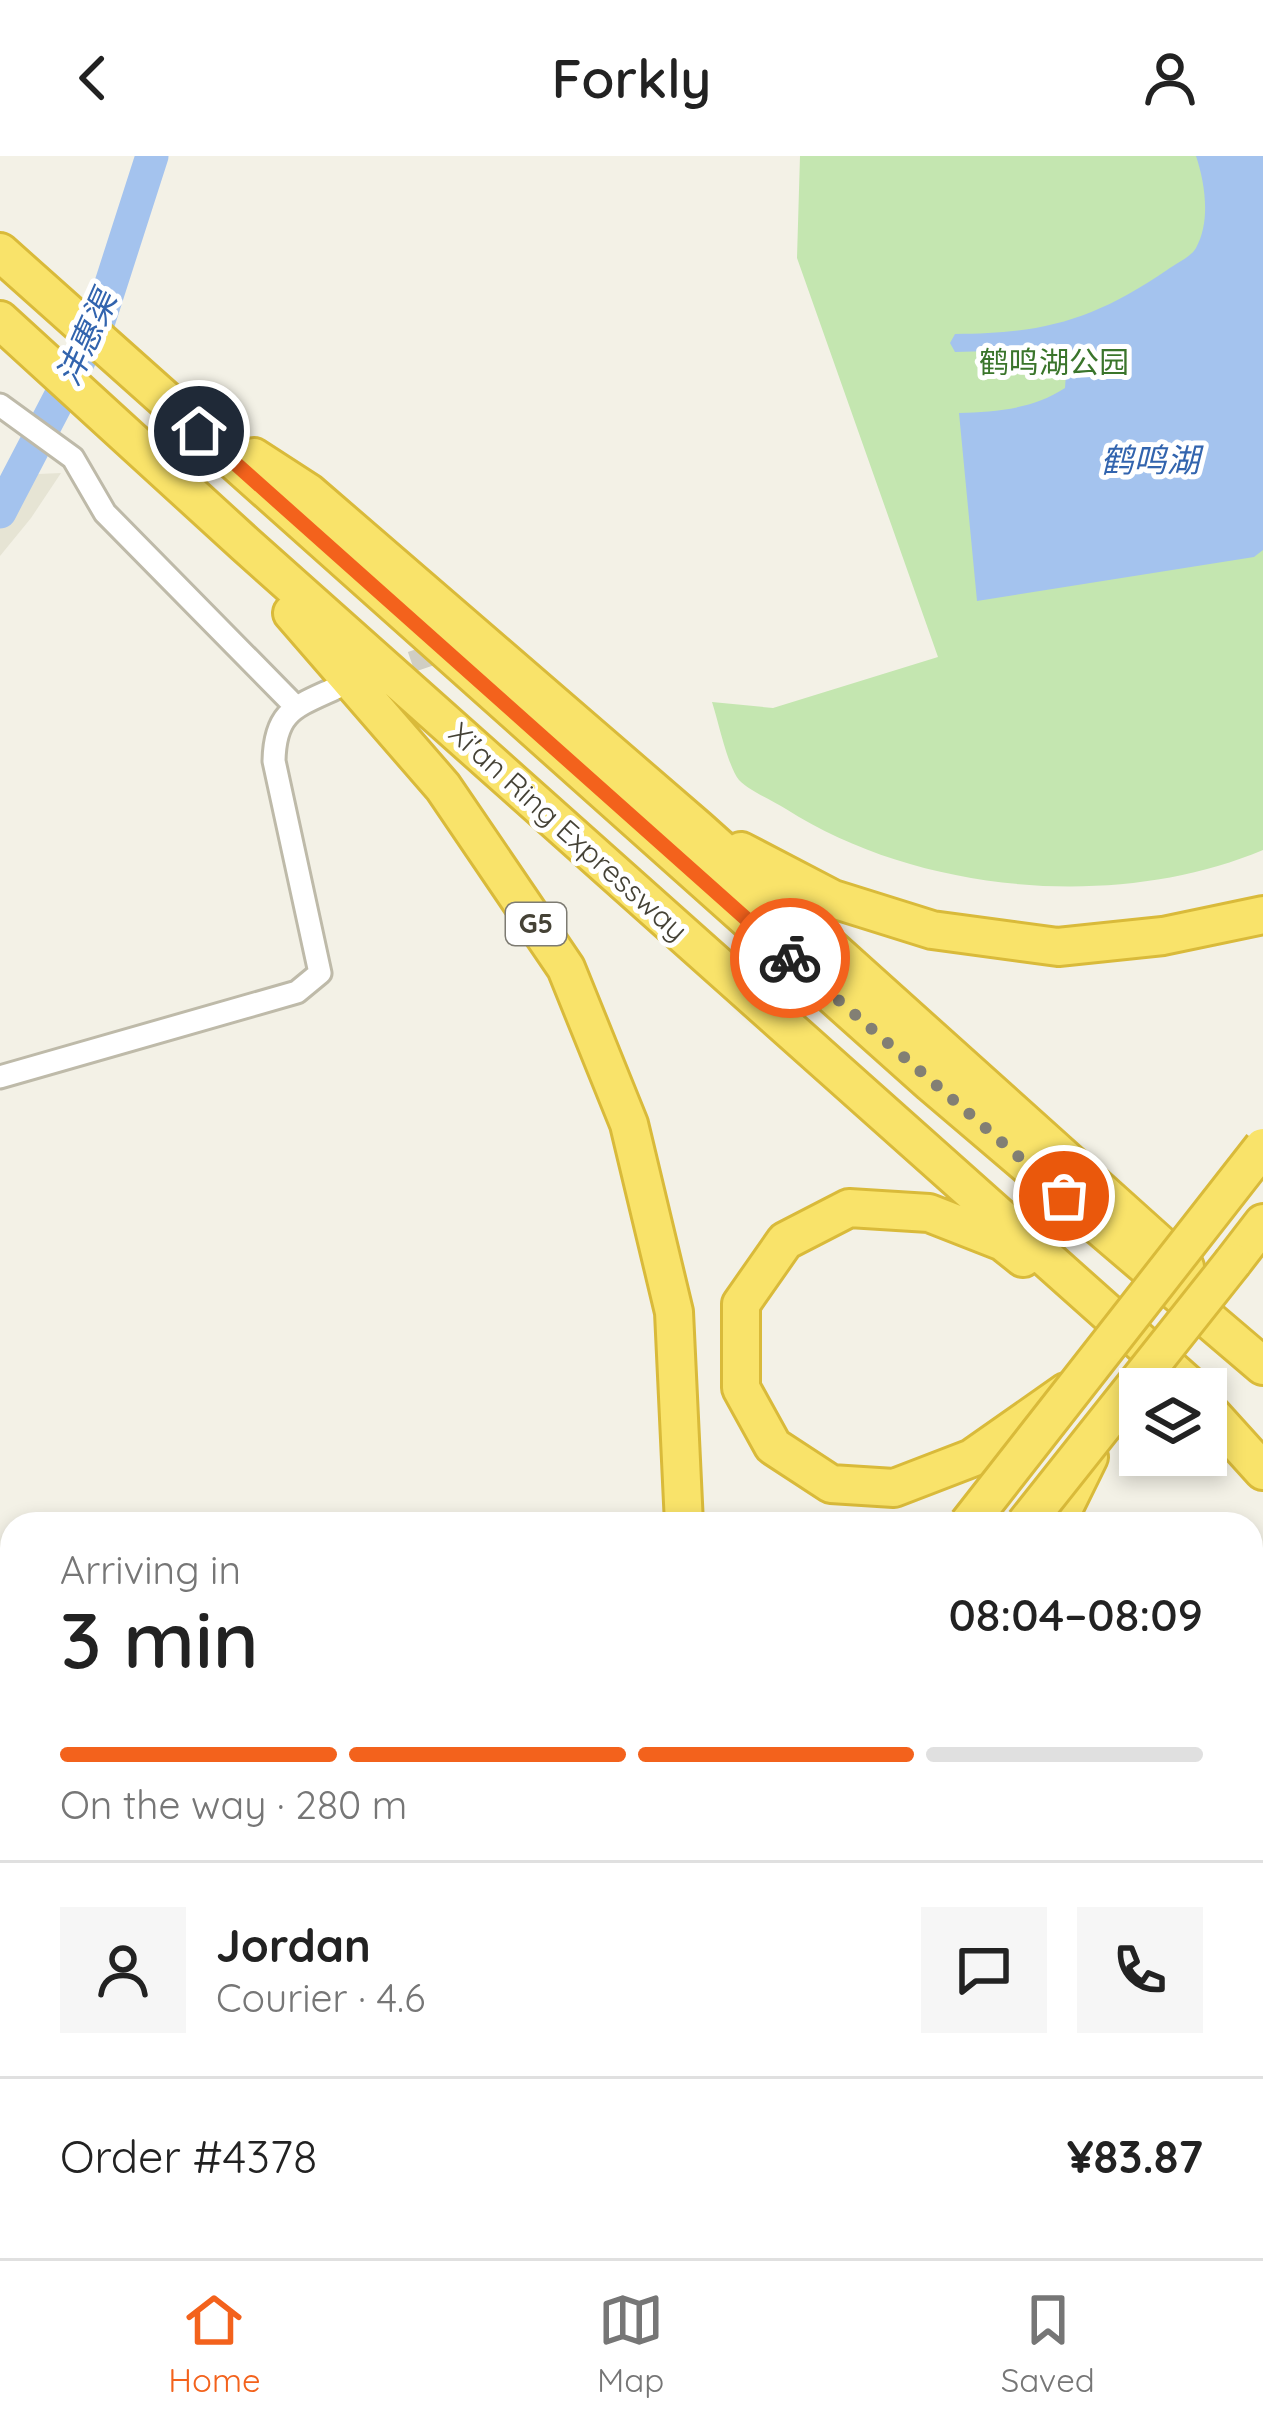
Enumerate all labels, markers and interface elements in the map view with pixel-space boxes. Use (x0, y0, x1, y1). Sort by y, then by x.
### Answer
text: Forkly (552, 44, 711, 112)
icon: back (60, 45, 126, 111)
icon: person (1137, 45, 1203, 111)
water label: 沣惠渠 (47, 281, 126, 391)
park label: 鹤鸣湖公园 (979, 343, 1129, 381)
pin (148, 380, 250, 482)
icon: home (166, 398, 232, 464)
water label: 鹤鸣湖 (1101, 439, 1205, 480)
street label: Xi'an Ring Expressway (441, 714, 696, 949)
courier (730, 898, 850, 1018)
road number: G5 (506, 903, 566, 945)
icon: bike (757, 925, 823, 991)
pin (1013, 1145, 1115, 1247)
icon: bag (1031, 1163, 1097, 1229)
map controls (1119, 1368, 1227, 1476)
button: layers (1119, 1368, 1227, 1476)
text: Arriving in (60, 1545, 241, 1594)
text: 08:04–08:09 (948, 1586, 1203, 1642)
text: 3 min (60, 1590, 259, 1688)
text: On the way · 280 m (60, 1780, 407, 1829)
button: person (60, 1907, 186, 2033)
button: chat (921, 1907, 1047, 2033)
button: phone (1077, 1907, 1203, 2033)
text: Jordan (216, 1917, 371, 1973)
text: Courier · 4.6 (216, 1973, 425, 2022)
text: Order #4378 (60, 2128, 317, 2184)
text: ¥83.87 (1067, 2128, 1203, 2184)
tab: Home (168, 2287, 261, 2400)
tab: Map (597, 2287, 664, 2400)
tab: Saved (1001, 2287, 1095, 2400)

